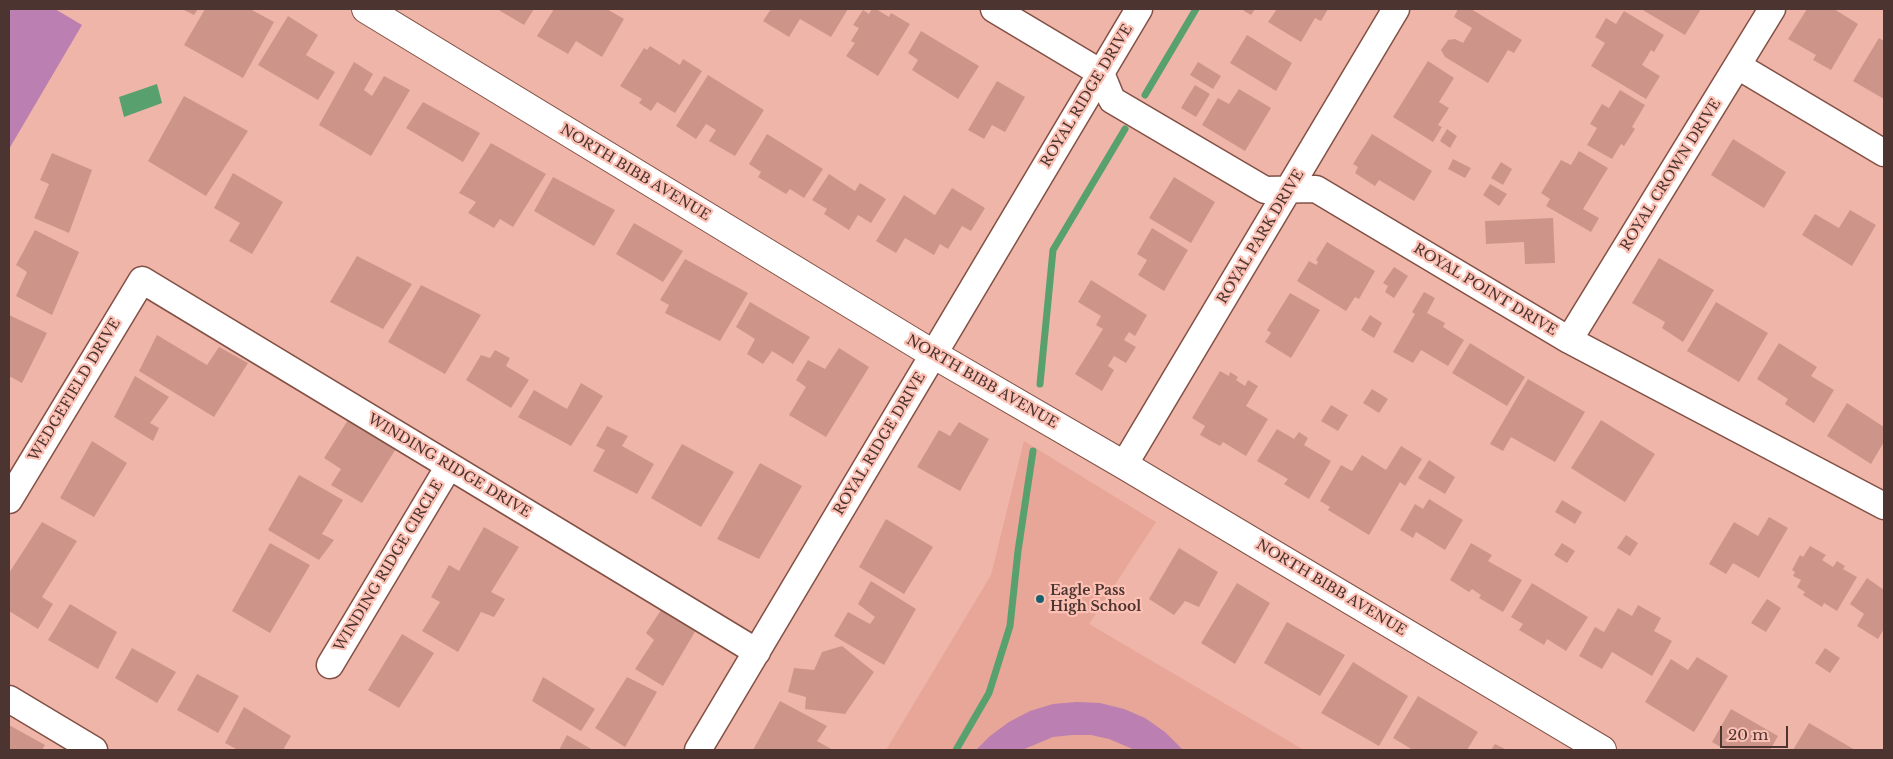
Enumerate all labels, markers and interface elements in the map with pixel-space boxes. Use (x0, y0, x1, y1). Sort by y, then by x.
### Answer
street label: ROYAL RIDGE DRIVE (1038, 22, 1136, 170)
street label: ROYAL CROWN DRIVE (1617, 96, 1725, 254)
street label: NORTH BIBB AVENUE (557, 122, 713, 224)
street label: ROYAL PARK DRIVE (1214, 167, 1308, 307)
street label: ROYAL POINT DRIVE (1410, 240, 1560, 340)
street label: WEDGEFIELD DRIVE (26, 316, 124, 464)
street label: NORTH BIBB AVENUE (903, 332, 1061, 432)
street label: ROYAL RIDGE DRIVE (831, 370, 929, 518)
street label: WINDING RIDGE DRIVE (364, 411, 534, 521)
street label: WINDING RIDGE CIRCLE (331, 477, 447, 655)
street label: NORTH BIBB AVENUE (1253, 537, 1409, 639)
place label: Eagle Pass High School (1050, 583, 1141, 616)
marker: Eagle Pass High School (1034, 593, 1046, 605)
scale bar (1723, 716, 1790, 748)
text: 20 m (1728, 725, 1768, 744)

